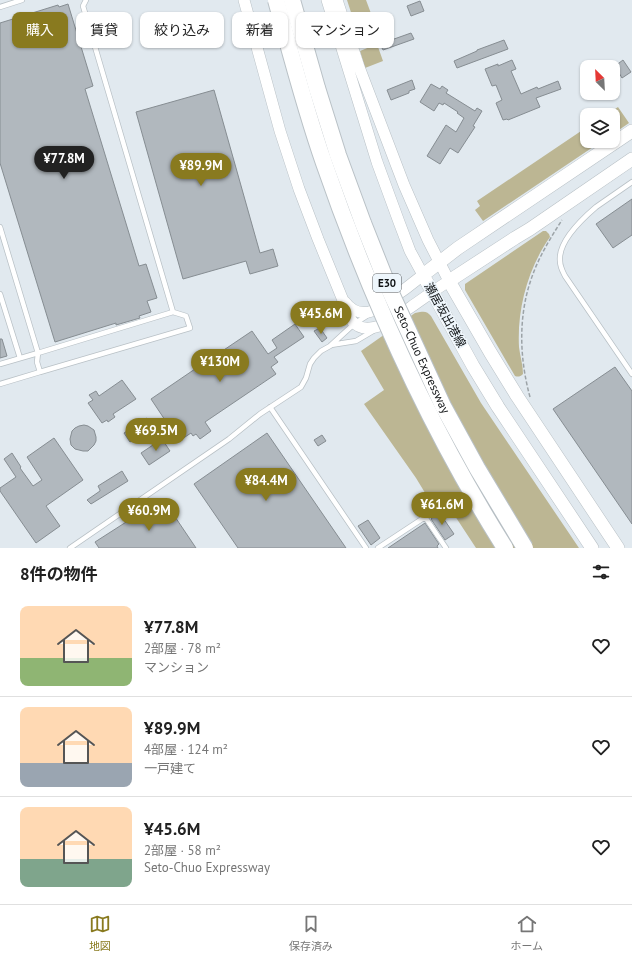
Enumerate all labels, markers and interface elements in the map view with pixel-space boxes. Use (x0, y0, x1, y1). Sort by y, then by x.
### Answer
chip: 購入 (12, 12, 68, 48)
chip: 賃貸 (76, 12, 132, 48)
chip: 絞り込み (140, 12, 224, 48)
chip: 新着 (232, 12, 288, 48)
chip: マンション (296, 12, 394, 48)
north arrow (580, 60, 620, 100)
map controls (580, 60, 620, 148)
button: layers (580, 108, 620, 148)
pin: ¥77.8M (31, 146, 97, 180)
text: ¥77.8M (43, 150, 85, 167)
pin: ¥89.9M (168, 153, 234, 187)
text: ¥89.9M (179, 157, 223, 174)
road number: E30 (373, 274, 401, 292)
street label: 瀬居坂出港線 (421, 280, 469, 350)
pin: ¥45.6M (288, 301, 354, 335)
street label: Seto-Chuo Expressway (391, 303, 454, 416)
text: ¥45.6M (299, 305, 343, 322)
pin: ¥130M (192, 349, 248, 383)
text: ¥130M (200, 353, 240, 370)
pin: ¥69.5M (123, 418, 189, 452)
text: ¥69.5M (134, 422, 178, 439)
pin: ¥84.4M (233, 468, 299, 502)
text: ¥84.4M (244, 472, 288, 489)
pin: ¥61.6M (409, 492, 475, 526)
text: ¥61.6M (420, 496, 464, 513)
pin: ¥60.9M (116, 498, 182, 532)
text: ¥60.9M (127, 502, 171, 519)
icon: filters (590, 561, 612, 583)
text: 8件の物件 (20, 563, 98, 585)
text: ¥77.8M (144, 616, 198, 638)
icon: home (52, 622, 100, 670)
icon: heart (590, 635, 612, 657)
text: 2部屋 · 78 m² (144, 640, 221, 657)
text: マンション (144, 659, 209, 676)
text: ¥89.9M (144, 717, 200, 739)
icon: home (52, 723, 100, 771)
icon: heart (590, 736, 612, 758)
text: 4部屋 · 124 m² (144, 741, 228, 758)
text: 一戸建て (144, 760, 196, 777)
text: ¥45.6M (144, 818, 200, 840)
icon: home (52, 823, 100, 871)
icon: heart (590, 836, 612, 858)
text: 2部屋 · 58 m² (144, 842, 221, 859)
text: Seto-Chuo Expressway (144, 859, 270, 876)
tab: 地図 (89, 913, 111, 953)
tab: 保存済み (289, 913, 333, 953)
tab: ホーム (510, 913, 543, 953)

